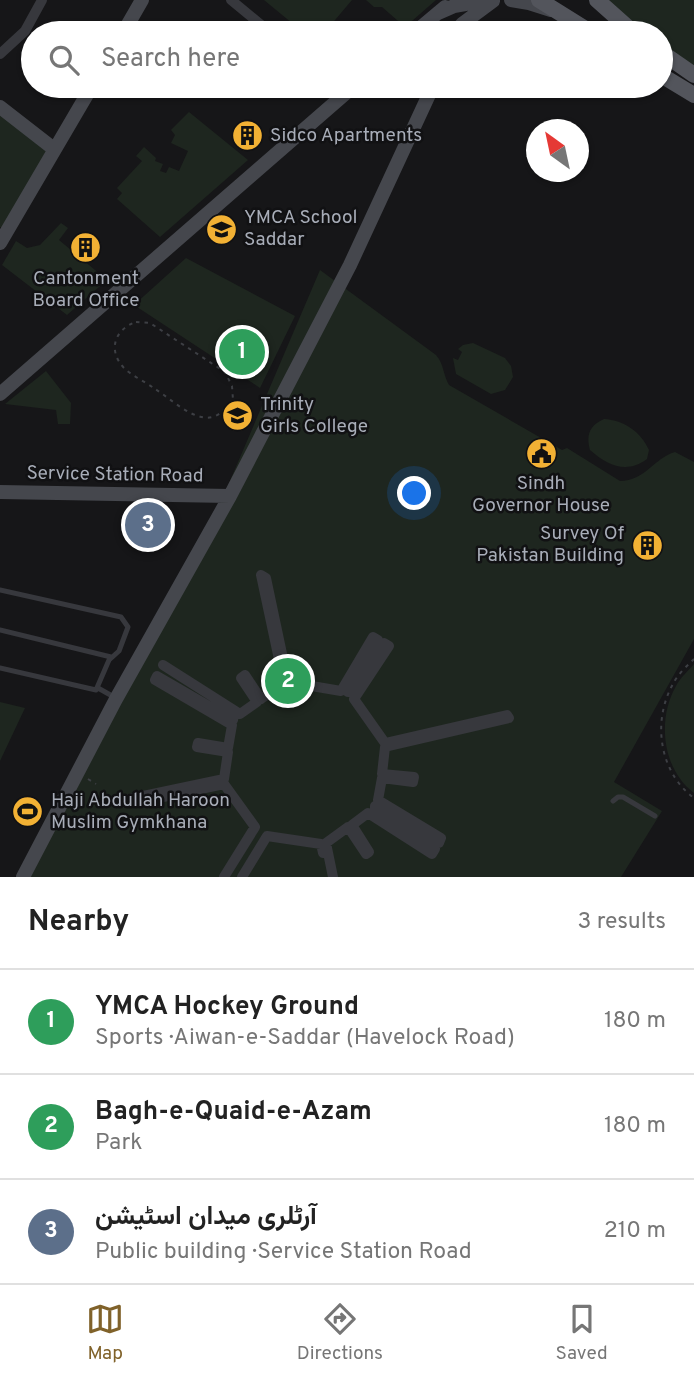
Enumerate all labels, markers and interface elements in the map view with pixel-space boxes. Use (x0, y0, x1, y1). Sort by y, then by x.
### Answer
search box (21, 21, 673, 98)
icon: search (45, 41, 83, 79)
text: Search here (101, 43, 240, 76)
building icon: Sidco Apartments (230, 119, 264, 153)
north arrow (526, 119, 589, 182)
place label: Sidco Apartments (270, 124, 422, 148)
place label: YMCA School Saddar (244, 206, 358, 252)
school or university icon: YMCA School Saddar (204, 212, 238, 246)
building icon: Cantonment Board Office (69, 231, 103, 265)
place label: Cantonment Board Office (32, 267, 140, 313)
pin: 1 (219, 326, 265, 378)
place label: Trinity Girls College (260, 393, 368, 439)
school or university icon: Trinity Girls College (220, 399, 254, 433)
public building icon: Sindh Governor House (524, 436, 558, 470)
street label: Service Station Road (26, 461, 204, 489)
place label: Sindh Governor House (472, 472, 610, 518)
your location (397, 476, 431, 510)
pin: 3 (125, 499, 171, 551)
place label: Survey Of Pakistan Building (476, 522, 625, 568)
building icon: Survey Of Pakistan Building (630, 528, 664, 562)
pin: 2 (265, 655, 311, 707)
place label: Haji Abdullah Haroon Muslim Gymkhana (51, 789, 230, 835)
sports icon: Haji Abdullah Haroon Muslim Gymkhana (11, 795, 45, 829)
text: Nearby (28, 904, 129, 941)
text: 3 results (577, 908, 666, 937)
text: YMCA Hockey Ground (95, 991, 359, 1024)
text: 1 (46, 1007, 56, 1036)
text: 180 m (604, 1007, 666, 1036)
text: Sports · Aiwan-e-Saddar (Havelock Road) (95, 1024, 515, 1053)
text: Bagh-e-Quaid-e-Azam (95, 1096, 372, 1129)
text: 2 (44, 1112, 58, 1141)
text: 180 m (604, 1112, 666, 1141)
text: Park (95, 1129, 142, 1158)
text: آرٹلری میدان اسٹیشن (95, 1201, 317, 1234)
text: 3 (44, 1217, 58, 1246)
text: 210 m (604, 1217, 666, 1246)
text: Public building · Service Station Road (95, 1238, 472, 1267)
tab: Map (86, 1300, 124, 1366)
tab: Directions (297, 1300, 383, 1366)
tab: Saved (556, 1300, 608, 1366)

